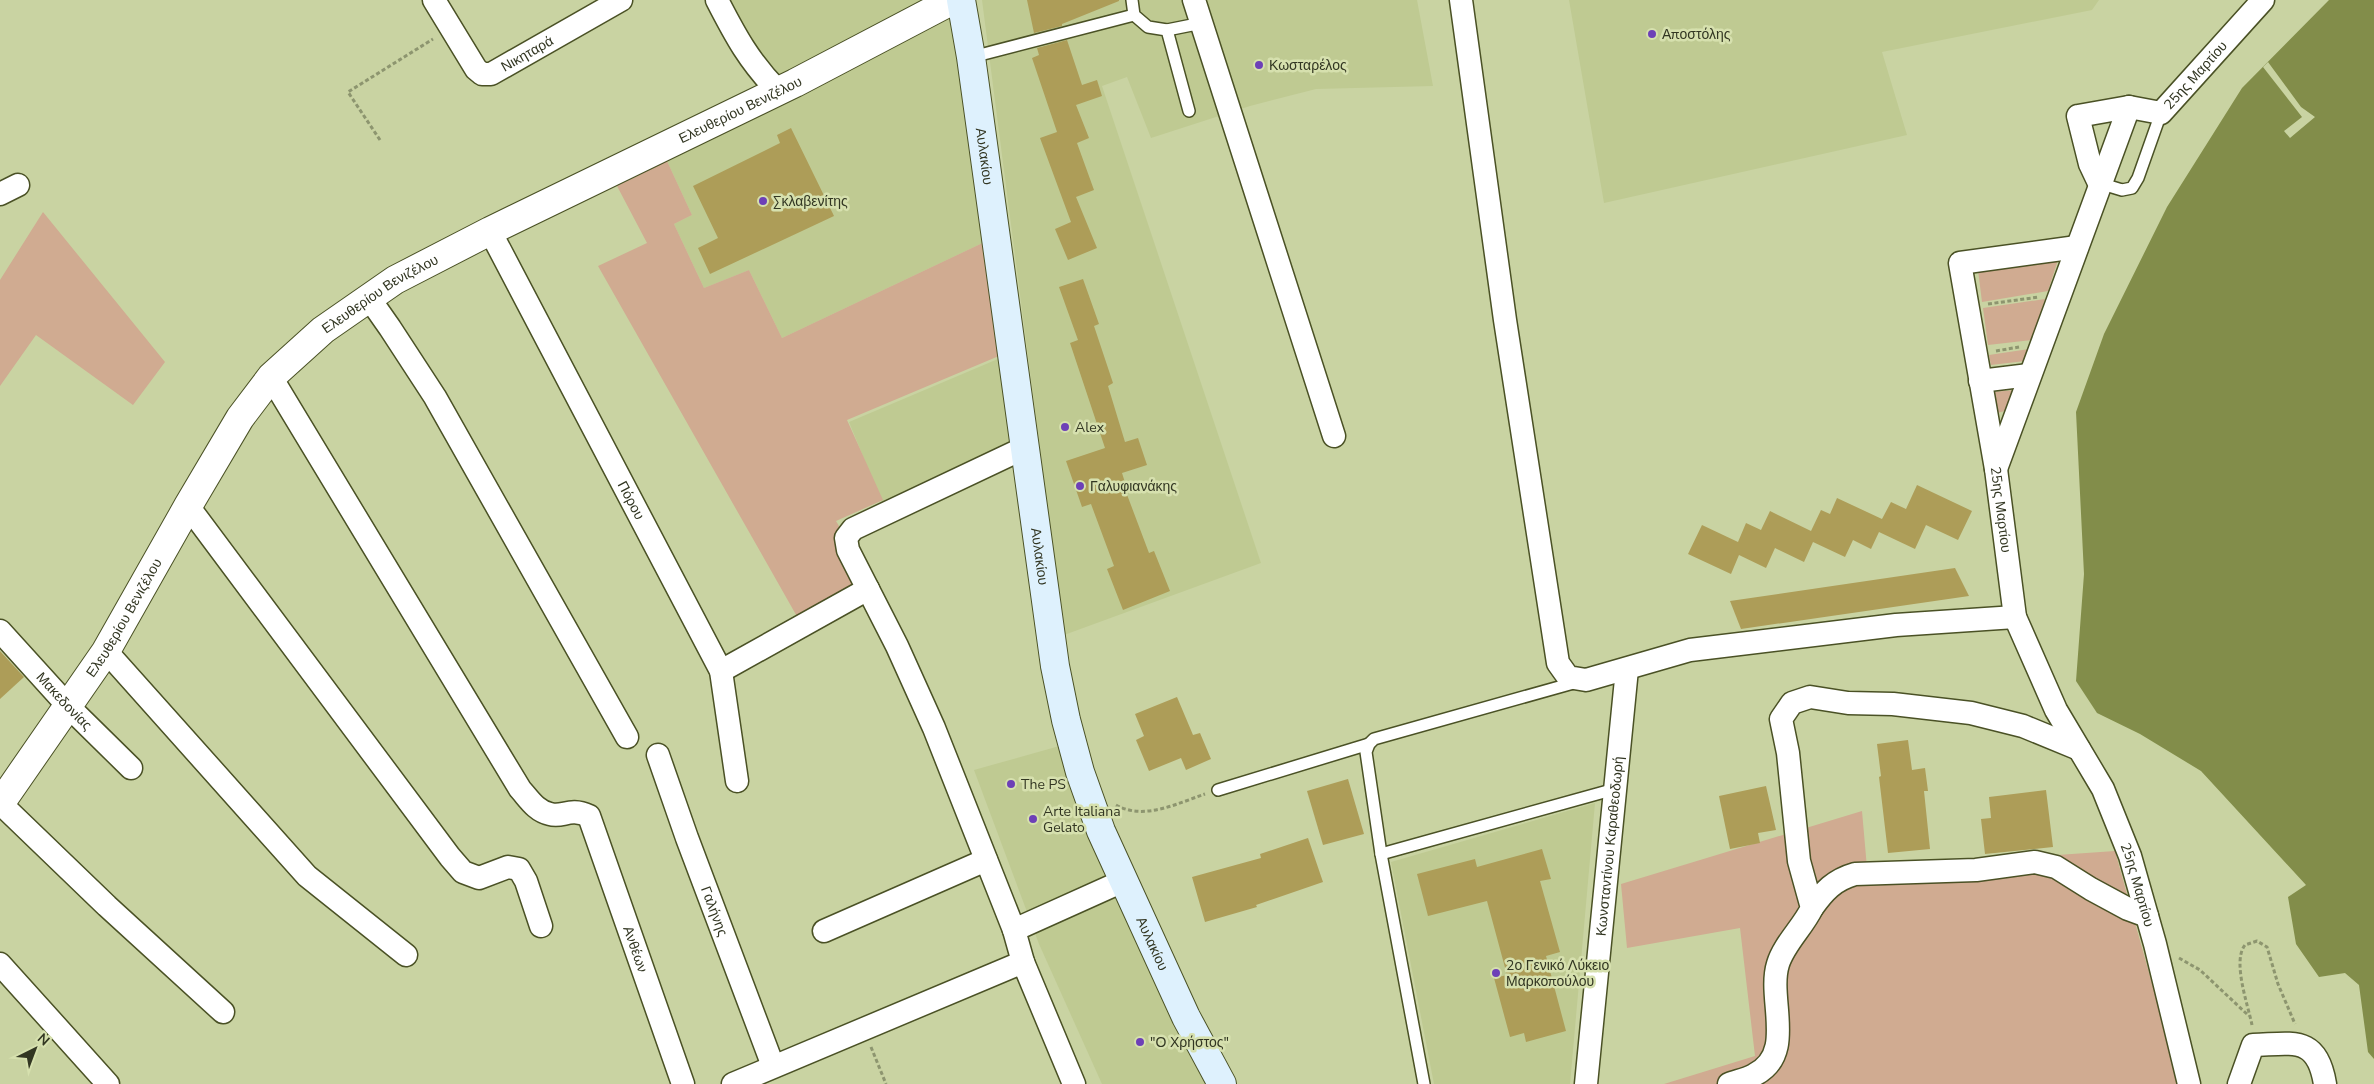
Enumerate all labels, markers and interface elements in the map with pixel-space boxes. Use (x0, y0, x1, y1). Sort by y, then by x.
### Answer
place label: Αποστόλης (1662, 25, 1731, 44)
marker: Αποστόλης (1646, 28, 1658, 40)
street label: Νικηταρά (498, 31, 557, 76)
street label: 25ης Μαρτίου (2160, 37, 2232, 114)
place label: Κωσταρέλος (1269, 56, 1347, 75)
marker: Κωσταρέλος (1253, 59, 1265, 71)
street label: Ελευθερίου Βενιζέλου (676, 72, 805, 148)
street label: Αυλακίου (971, 126, 998, 186)
place label: Σκλαβενίτης (773, 192, 848, 211)
marker: Σκλαβενίτης (757, 195, 769, 207)
street label: Ελευθερίου Βενιζέλου (318, 250, 442, 338)
place label: Alex (1075, 418, 1105, 437)
marker: Alex (1059, 421, 1071, 433)
street label: 25ης Μαρτίου (1986, 465, 2016, 554)
place label: Γαλυφιανάκης (1090, 477, 1177, 496)
street label: Πόρου (613, 478, 649, 523)
marker: Γαλυφιανάκης (1074, 480, 1086, 492)
street label: Αυλακίου (1026, 527, 1053, 586)
street label: Ελευθερίου Βενιζέλου (82, 555, 167, 681)
street label: Μακεδονίας (32, 668, 96, 735)
street label: Κωνσταντίνου Καραθεοδωρή (1592, 755, 1628, 937)
place label: The PS (1021, 775, 1066, 794)
marker: The PS (1005, 778, 1017, 790)
place label: Arte Italiana Gelato (1043, 802, 1121, 837)
marker: Arte Italiana Gelato (1027, 813, 1039, 825)
street label: 25ης Μαρτίου (2116, 840, 2159, 929)
street label: Γαλήνης (696, 883, 732, 939)
street label: Αυλακίου (1131, 914, 1173, 974)
street label: Ανθέων (618, 923, 652, 975)
place label: 2ο Γενικό Λύκειο Μαρκοπούλου (1506, 956, 1609, 991)
marker: 2ο Γενικό Λύκειο Μαρκοπούλου (1490, 967, 1502, 979)
north arrow (10, 1024, 60, 1074)
text: N (33, 1029, 54, 1050)
place label: "Ο Χρήστος" (1150, 1033, 1229, 1052)
marker: "Ο Χρήστος" (1134, 1036, 1146, 1048)

